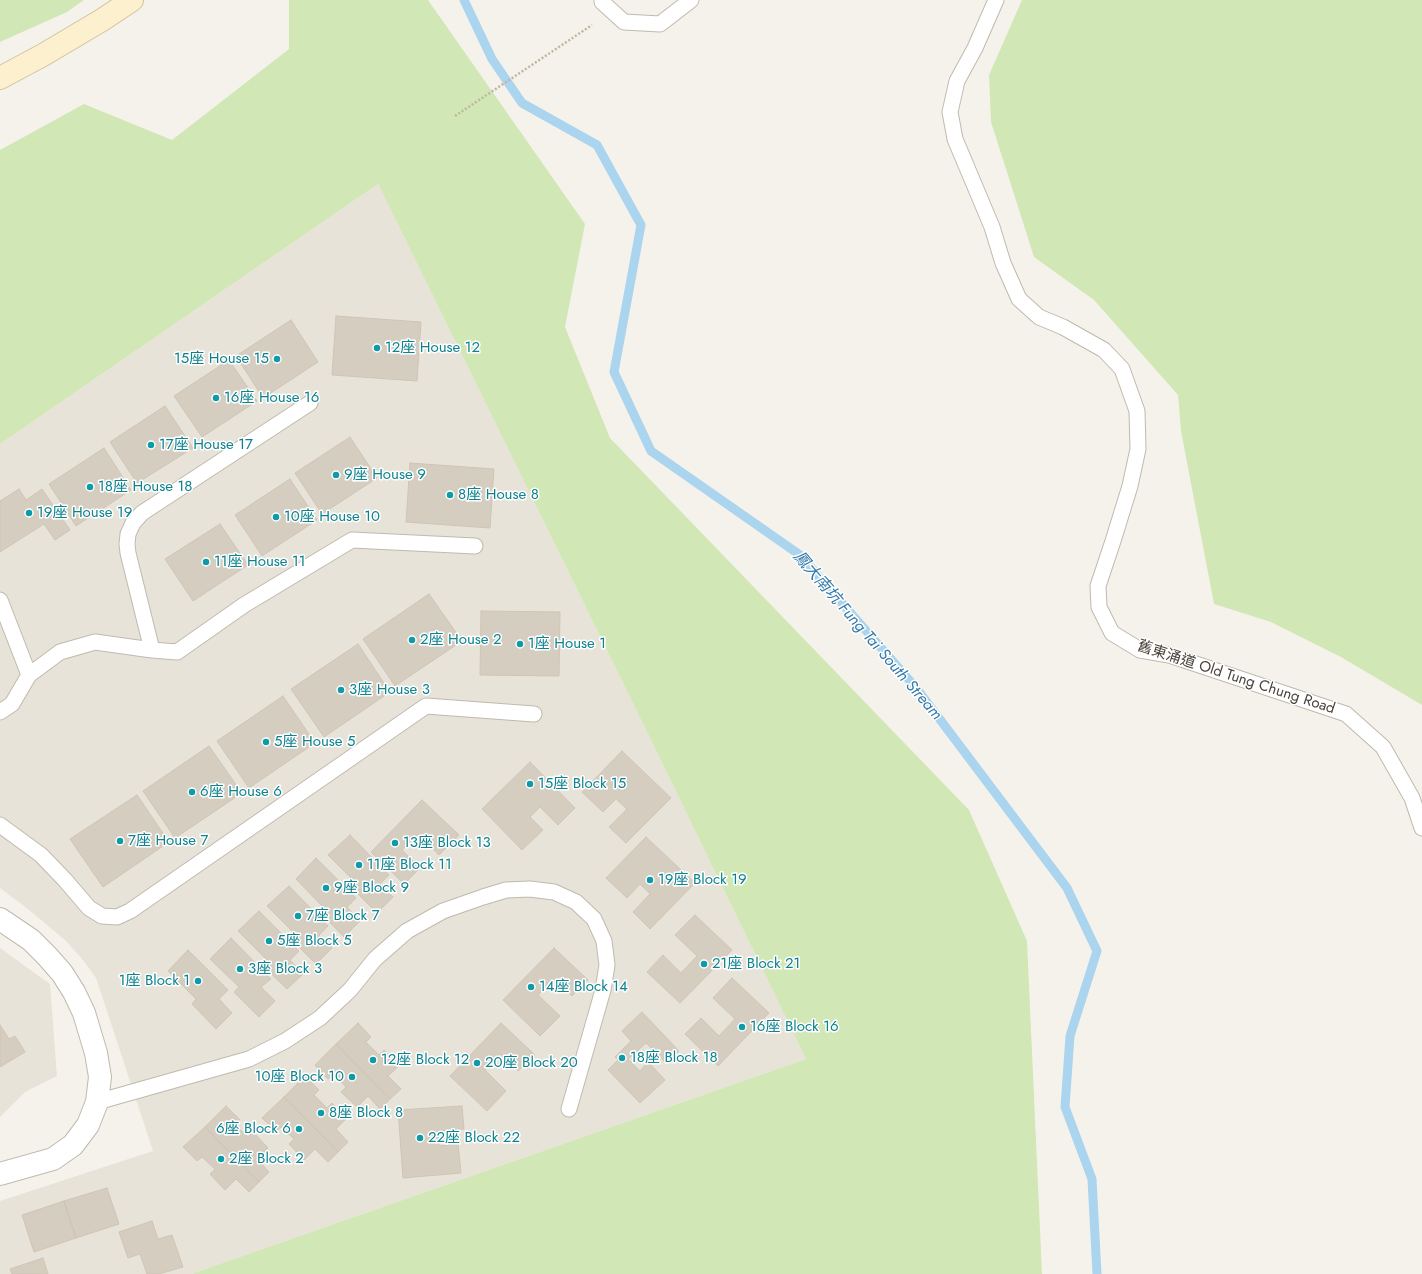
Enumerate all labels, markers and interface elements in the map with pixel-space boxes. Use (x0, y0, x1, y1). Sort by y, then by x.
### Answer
place label: 12座 House 12 (385, 339, 480, 357)
marker: 12座 House 12 (372, 343, 382, 353)
place label: 15座 House 15 (174, 350, 269, 368)
marker: 15座 House 15 (272, 354, 282, 364)
place label: 16座 House 16 (224, 389, 319, 407)
marker: 16座 House 16 (211, 393, 221, 403)
place label: 17座 House 17 (159, 436, 253, 454)
marker: 17座 House 17 (146, 440, 156, 450)
place label: 9座 House 9 (344, 466, 426, 484)
marker: 9座 House 9 (331, 470, 341, 480)
place label: 18座 House 18 (98, 478, 192, 496)
marker: 18座 House 18 (85, 482, 95, 492)
place label: 8座 House 8 (458, 486, 539, 504)
marker: 8座 House 8 (445, 490, 455, 500)
place label: 19座 House 19 (37, 504, 132, 522)
marker: 19座 House 19 (24, 508, 34, 518)
place label: 10座 House 10 (284, 508, 380, 526)
marker: 10座 House 10 (271, 512, 281, 522)
water label: 鳳大南坑 Fung Tai South Stream (788, 548, 946, 724)
place label: 11座 House 11 (214, 553, 306, 571)
marker: 11座 House 11 (201, 557, 211, 567)
place label: 2座 House 2 (420, 631, 502, 649)
marker: 2座 House 2 (407, 635, 417, 645)
place label: 1座 House 1 (528, 635, 606, 653)
street label: 舊東涌道 Old Tung Chung Road (1135, 637, 1337, 719)
marker: 1座 House 1 (515, 639, 525, 649)
place label: 3座 House 3 (349, 681, 430, 699)
marker: 3座 House 3 (336, 685, 346, 695)
place label: 5座 House 5 (274, 733, 355, 751)
marker: 5座 House 5 (261, 737, 271, 747)
place label: 15座 Block 15 (538, 775, 626, 793)
marker: 15座 Block 15 (525, 779, 535, 789)
place label: 6座 House 6 (200, 783, 282, 801)
marker: 6座 House 6 (187, 787, 197, 797)
place label: 7座 House 7 (128, 832, 208, 850)
place label: 13座 Block 13 (403, 834, 491, 852)
marker: 7座 House 7 (115, 836, 125, 846)
marker: 13座 Block 13 (390, 838, 400, 848)
place label: 11座 Block 11 (367, 856, 452, 874)
marker: 11座 Block 11 (354, 860, 364, 870)
place label: 19座 Block 19 (658, 871, 747, 889)
marker: 19座 Block 19 (645, 875, 655, 885)
place label: 9座 Block 9 (334, 879, 409, 897)
marker: 9座 Block 9 (321, 883, 331, 893)
place label: 7座 Block 7 (306, 907, 380, 925)
marker: 7座 Block 7 (293, 911, 303, 921)
place label: 5座 Block 5 (277, 932, 352, 950)
marker: 5座 Block 5 (264, 936, 274, 946)
place label: 21座 Block 21 (712, 955, 800, 973)
marker: 21座 Block 21 (699, 959, 709, 969)
place label: 3座 Block 3 (248, 960, 322, 978)
marker: 3座 Block 3 (235, 964, 245, 974)
place label: 1座 Block 1 (119, 972, 190, 990)
marker: 1座 Block 1 (193, 976, 203, 986)
place label: 14座 Block 14 (539, 978, 628, 996)
marker: 14座 Block 14 (526, 982, 536, 992)
place label: 16座 Block 16 (750, 1018, 839, 1036)
marker: 16座 Block 16 (737, 1022, 747, 1032)
place label: 18座 Block 18 (630, 1049, 718, 1067)
place label: 12座 Block 12 (381, 1051, 469, 1069)
marker: 18座 Block 18 (617, 1053, 627, 1063)
place label: 20座 Block 20 (485, 1054, 578, 1072)
marker: 12座 Block 12 (368, 1055, 378, 1065)
marker: 20座 Block 20 (472, 1058, 482, 1068)
place label: 10座 Block 10 (255, 1068, 344, 1086)
marker: 10座 Block 10 (347, 1072, 357, 1082)
place label: 8座 Block 8 (329, 1104, 403, 1122)
marker: 8座 Block 8 (316, 1108, 326, 1118)
place label: 6座 Block 6 (216, 1120, 291, 1138)
marker: 6座 Block 6 (294, 1124, 304, 1134)
place label: 22座 Block 22 (428, 1129, 520, 1147)
marker: 22座 Block 22 (415, 1133, 425, 1143)
place label: 2座 Block 2 (229, 1150, 304, 1168)
marker: 2座 Block 2 (216, 1154, 226, 1164)

